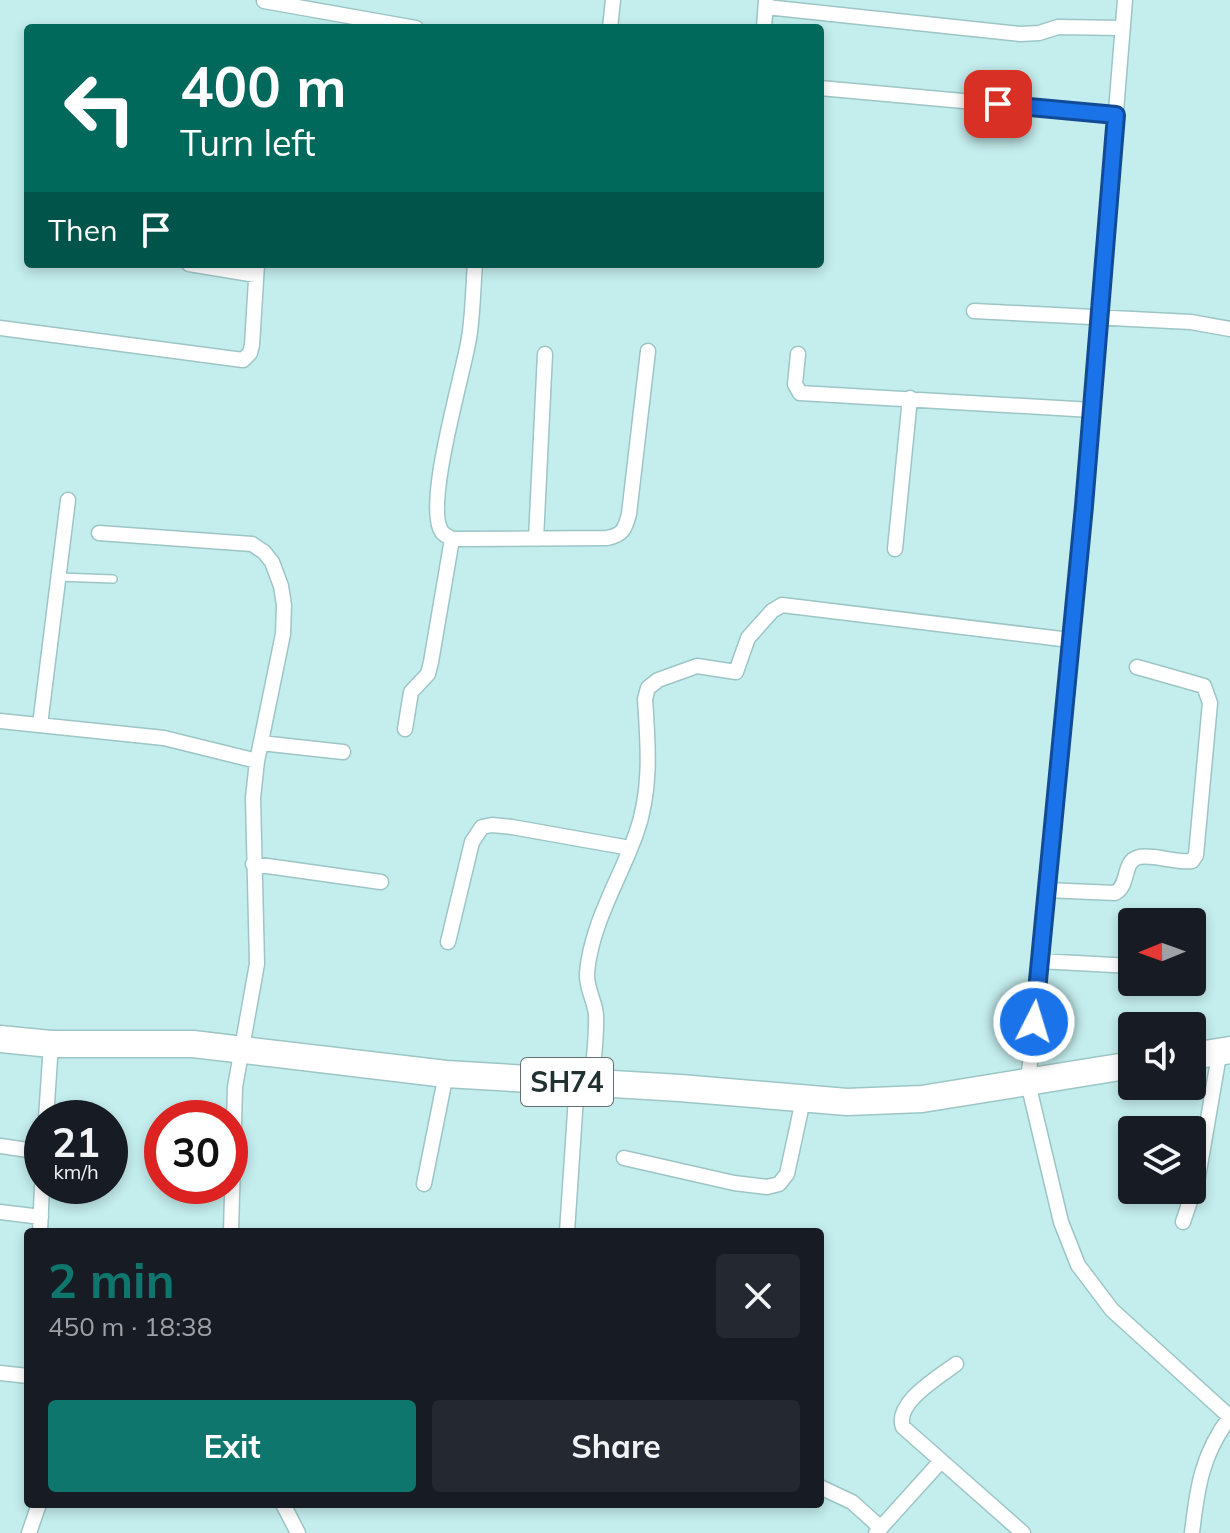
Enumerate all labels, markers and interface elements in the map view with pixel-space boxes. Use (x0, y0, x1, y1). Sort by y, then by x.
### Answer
text: 400 m (180, 51, 347, 121)
icon: left (48, 56, 152, 160)
pin (964, 70, 1032, 138)
icon: arrive (976, 82, 1020, 126)
text: Turn left (180, 120, 316, 165)
icon: arrive (134, 208, 178, 252)
text: Then (48, 211, 118, 249)
north arrow (1118, 908, 1206, 996)
map controls (1118, 908, 1206, 1204)
position arrow (992, 980, 1076, 1064)
button: sound (1118, 1012, 1206, 1100)
road number: SH74 (521, 1058, 613, 1106)
speed limit sign: 30 (144, 1100, 248, 1204)
button: layers (1118, 1116, 1206, 1204)
text: 21 (52, 1117, 100, 1167)
text: km/h (53, 1159, 99, 1184)
text: 2 min (48, 1250, 175, 1310)
button: close (716, 1254, 800, 1338)
text: 450 m · 18:38 (48, 1310, 212, 1343)
button: Exit (48, 1400, 416, 1492)
button: Share (432, 1400, 800, 1492)

